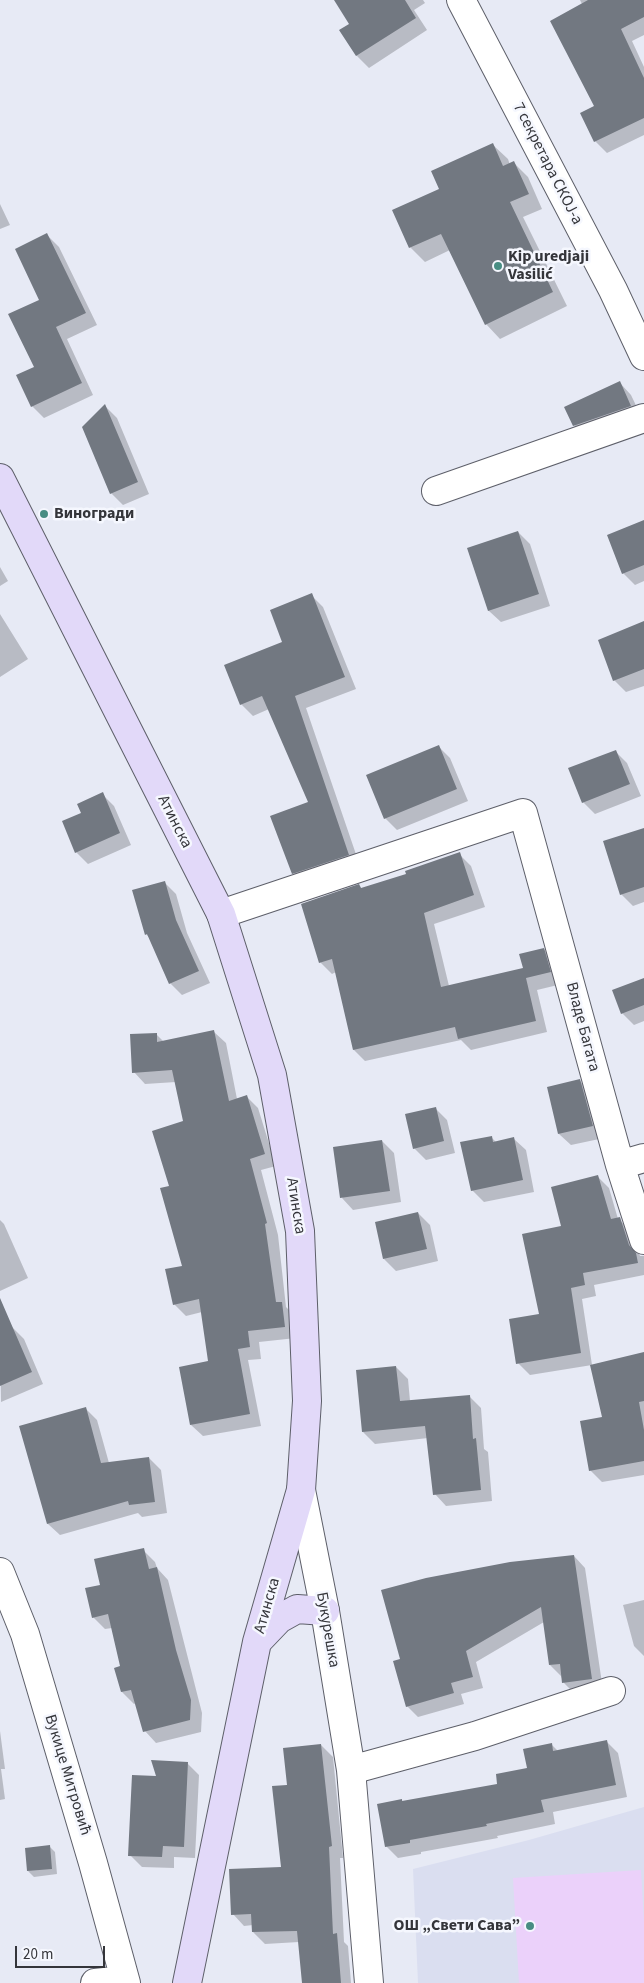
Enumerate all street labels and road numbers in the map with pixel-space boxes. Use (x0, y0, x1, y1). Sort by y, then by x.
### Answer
street label: 7 секретара СКОЈ-а (508, 100, 586, 228)
street label: Атинска (153, 792, 195, 852)
street label: Владе Багата (561, 980, 603, 1074)
street label: Атинска (281, 1176, 309, 1236)
street label: Атинска (251, 1576, 285, 1636)
street label: Букурешка (311, 1591, 343, 1669)
street label: Вукице Митровић (40, 1712, 94, 1838)

